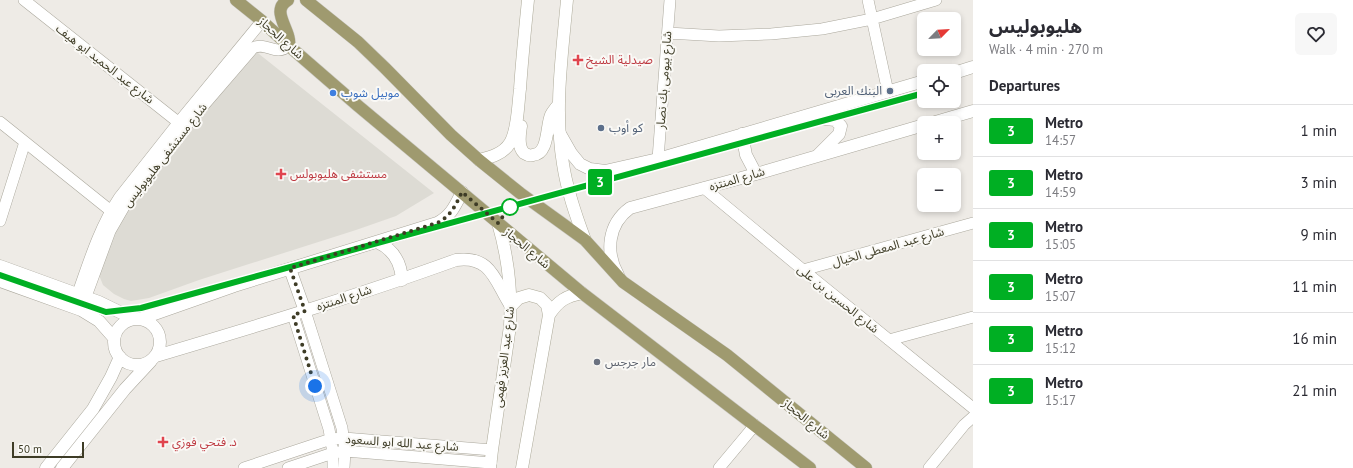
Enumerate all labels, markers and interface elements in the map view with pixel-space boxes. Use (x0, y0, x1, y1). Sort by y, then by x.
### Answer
north arrow (917, 12, 961, 56)
map controls (917, 12, 961, 212)
street label: شارع الحجاز (254, 13, 307, 63)
button: heart (1295, 13, 1337, 55)
text: هليوبوليس (989, 14, 1082, 38)
street label: شارع عبد الحميد ابو هيف (52, 21, 157, 108)
street label: شارع بيومى بك نصار (653, 30, 676, 131)
text: Walk · 4 min · 270 m (989, 41, 1103, 58)
place label: صيدلية الشيخ (586, 52, 653, 69)
marker: صيدلية الشيخ (573, 55, 583, 65)
button: locate (917, 64, 961, 108)
text: Departures (989, 76, 1060, 95)
place label: البنك العربى (825, 83, 882, 98)
place label: موبيل شوب (341, 85, 400, 100)
marker: البنك العربى (885, 86, 895, 96)
marker: موبيل شوب (328, 88, 338, 98)
street label: شارع مستشفى هليوبوليس (119, 100, 212, 211)
text: Metro (1045, 113, 1083, 132)
button: + (917, 116, 961, 160)
place label: كو أوب (609, 120, 644, 135)
text: 1 min (1300, 121, 1337, 140)
text: 3 (1007, 122, 1015, 140)
marker: كو أوب (596, 123, 606, 133)
text: 14:57 (1045, 132, 1076, 149)
street label: شارع المنتزه (707, 163, 767, 196)
text: Metro (1045, 165, 1083, 184)
place label: مستشفى هليوبولس (290, 166, 387, 181)
marker: مستشفى هليوبولس (275, 168, 287, 180)
button: − (917, 168, 961, 212)
line badge: 3 (587, 169, 613, 195)
text: 3 (596, 173, 604, 191)
text: 3 min (1300, 173, 1337, 192)
text: 3 (1007, 174, 1015, 192)
text: 14:59 (1045, 184, 1076, 201)
unlabelled marker (501, 198, 519, 216)
text: Metro (1045, 217, 1083, 236)
street label: شارع الحجاز (499, 223, 554, 273)
street label: شارع عبد المعطى الخيال (830, 223, 946, 272)
text: 9 min (1300, 225, 1337, 244)
text: 3 (1007, 226, 1015, 244)
text: 15:05 (1045, 236, 1076, 253)
street label: شارع الحسين بن على (793, 261, 882, 338)
text: Metro (1045, 269, 1083, 288)
text: 11 min (1292, 277, 1337, 296)
text: 3 (1007, 278, 1015, 296)
street label: شارع المنتزه (314, 282, 374, 315)
text: 15:07 (1045, 288, 1076, 305)
street label: شارع عبد العزيز فهمى (490, 306, 519, 409)
text: Metro (1045, 321, 1083, 340)
text: 16 min (1292, 329, 1337, 348)
text: 3 (1007, 330, 1015, 348)
text: 15:12 (1045, 340, 1076, 357)
place label: مار جرجس (605, 354, 656, 369)
marker: مار جرجس (592, 357, 602, 367)
text: Metro (1045, 373, 1083, 392)
your location (305, 376, 325, 396)
text: 21 min (1292, 381, 1337, 400)
text: 3 (1007, 382, 1015, 400)
text: 15:17 (1045, 392, 1076, 409)
street label: شارع الحجاز (778, 395, 833, 444)
street label: شارع عبد الله ابو السعود (345, 431, 459, 456)
place label: د. فتحي فوزي (172, 434, 237, 452)
marker: د. فتحي فوزي (157, 436, 169, 448)
scale bar (12, 440, 84, 459)
text: 50 m (18, 442, 42, 456)

